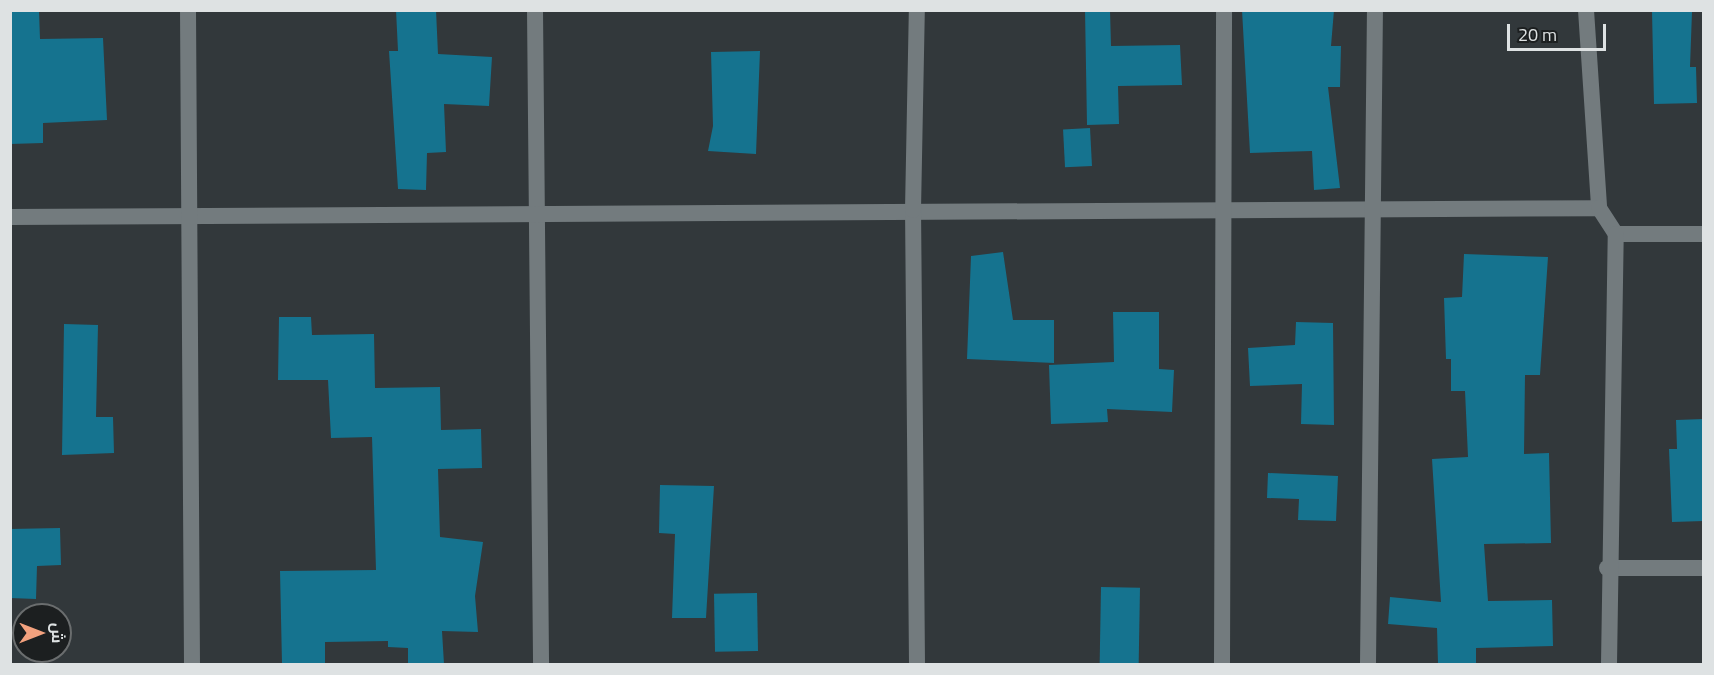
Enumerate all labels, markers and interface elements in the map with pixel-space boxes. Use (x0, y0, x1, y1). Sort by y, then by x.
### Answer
scale bar (1510, 12, 1609, 50)
text: 20 m (1518, 21, 1557, 48)
north arrow (12, 603, 72, 663)
text: ش (46, 623, 70, 643)

